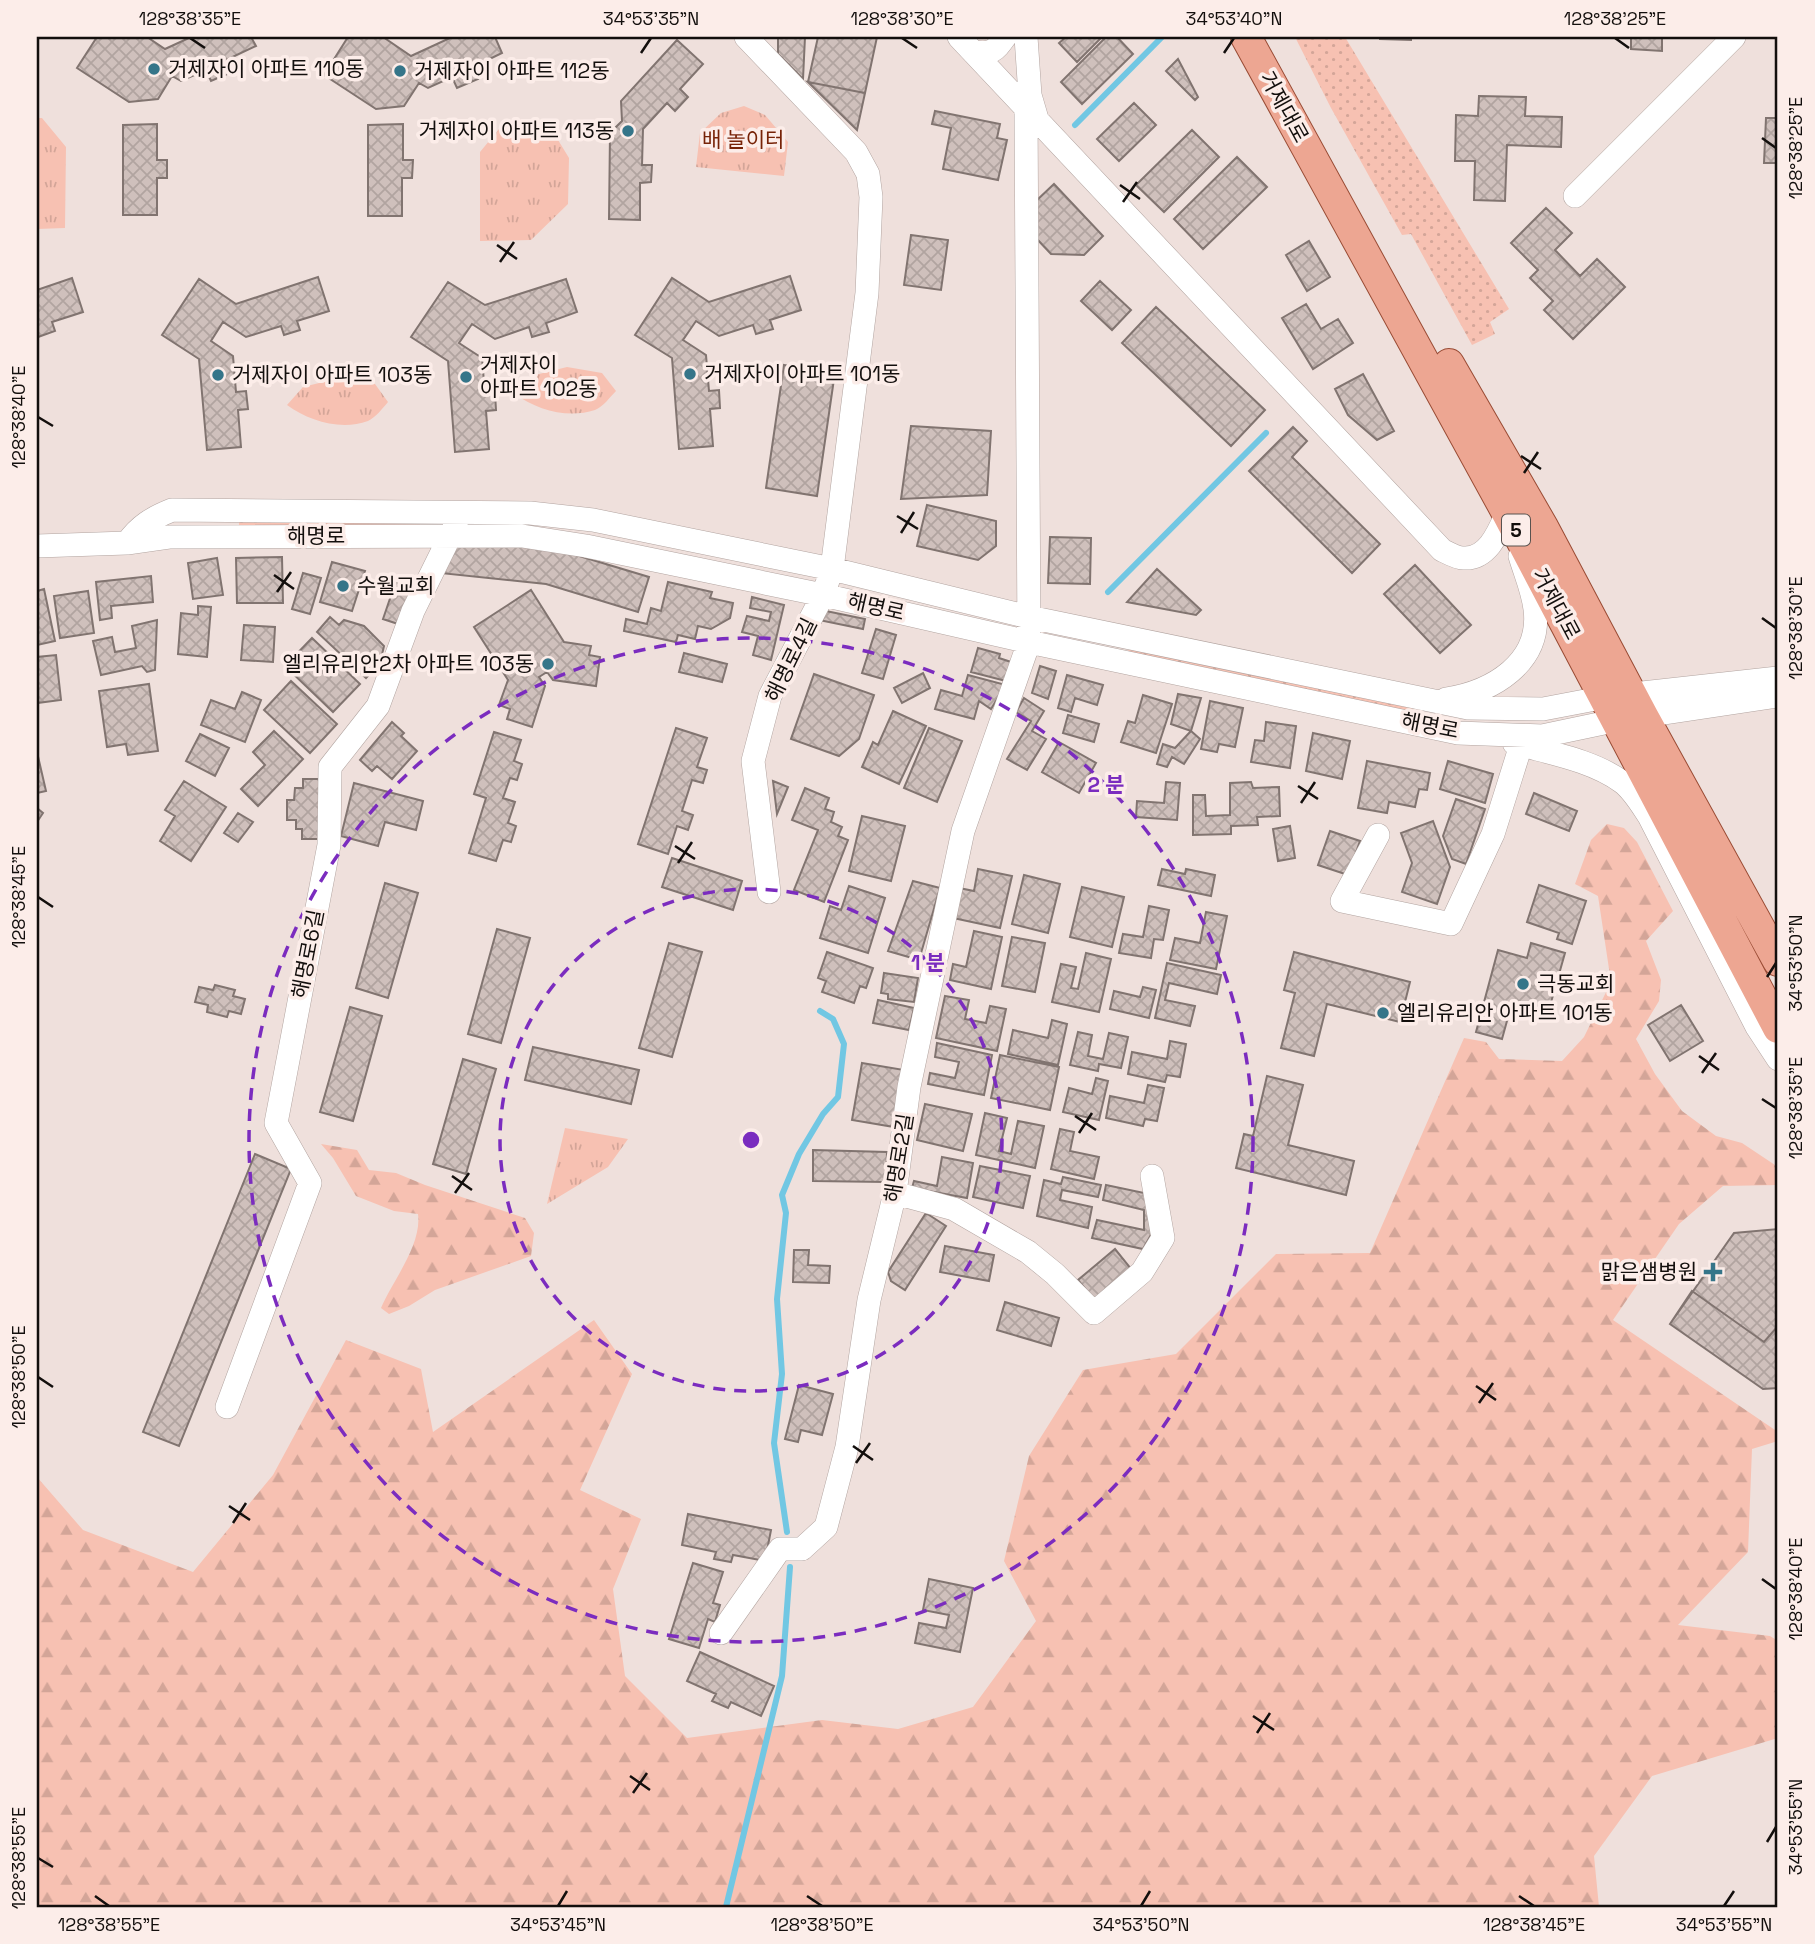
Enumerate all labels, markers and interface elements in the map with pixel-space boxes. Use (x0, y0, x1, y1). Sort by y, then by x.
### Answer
text: 128°38'35"E (139, 7, 241, 30)
text: 34°53'35"N (603, 7, 699, 30)
text: 128°38'30"E (850, 7, 954, 30)
text: 34°53'40"N (1186, 7, 1282, 30)
text: 128°38'25"E (1564, 7, 1666, 30)
place label: 거제자이 아파트 110동 (168, 55, 364, 82)
place label: 거제자이 아파트 112동 (414, 57, 610, 84)
marker: 거제자이 아파트 110동 (146, 61, 162, 77)
marker: 거제자이 아파트 112동 (392, 63, 408, 79)
street label: 거제대로 (1254, 66, 1315, 147)
text: 128°38'25"E (1784, 97, 1807, 199)
place label: 거제자이 아파트 113동 (418, 117, 614, 144)
marker: 거제자이 아파트 113동 (620, 123, 636, 139)
park label: 배 놀이터 (702, 126, 784, 153)
place label: 거제자이 아파트 102동 (480, 351, 598, 402)
place label: 거제자이 아파트 101동 (704, 360, 900, 387)
place label: 거제자이 아파트 103동 (232, 361, 432, 388)
text: 128°38'40"E (7, 366, 30, 468)
marker: 거제자이 아파트 101동 (682, 366, 698, 382)
marker: 거제자이 아파트 103동 (210, 367, 226, 383)
marker: 거제자이 아파트 102동 (458, 369, 474, 385)
road number: 5 (1502, 514, 1530, 545)
street label: 해명로 (287, 522, 345, 549)
street label: 거제대로 (1526, 563, 1587, 644)
place label: 수월교회 (357, 572, 434, 599)
text: 128°38'30"E (1784, 576, 1807, 680)
marker: 수월교회 (335, 578, 351, 594)
street label: 해명로 (845, 587, 907, 626)
street label: 해명로4길 (759, 613, 823, 706)
place label: 엘리유리안2차 아파트 103동 (282, 650, 534, 677)
marker: 엘리유리안2차 아파트 103동 (540, 656, 556, 672)
street label: 해명로 (1399, 707, 1461, 744)
text: 2 분 (1087, 771, 1125, 798)
text: 128°38'45"E (7, 846, 30, 948)
street label: 해명로6길 (286, 907, 329, 1001)
text: 34°53'50"N (1784, 914, 1807, 1012)
text: 1 분 (911, 949, 945, 976)
place label: 극동교회 (1537, 970, 1614, 997)
marker: 극동교회 (1515, 976, 1531, 992)
place label: 엘리유리안 아파트 101동 (1397, 999, 1613, 1026)
marker: 엘리유리안 아파트 101동 (1375, 1005, 1391, 1021)
text: 128°38'35"E (1784, 1057, 1807, 1159)
street label: 해명로2길 (878, 1111, 919, 1204)
centre of rings (739, 1128, 763, 1152)
place label: 맑은샘병원 (1600, 1258, 1697, 1285)
marker: 맑은샘병원 (1703, 1262, 1723, 1282)
text: 128°38'50"E (7, 1325, 30, 1429)
text: 128°38'40"E (1784, 1538, 1807, 1640)
text: 34°53'55"N (1784, 1779, 1807, 1875)
text: 128°38'55"E (7, 1807, 30, 1909)
text: 128°38'55"E (58, 1913, 160, 1936)
text: 34°53'45"N (510, 1913, 606, 1936)
text: 128°38'50"E (770, 1913, 874, 1936)
text: 34°53'50"N (1092, 1913, 1190, 1936)
text: 128°38'45"E (1483, 1913, 1585, 1936)
text: 34°53'55"N (1676, 1913, 1772, 1936)

